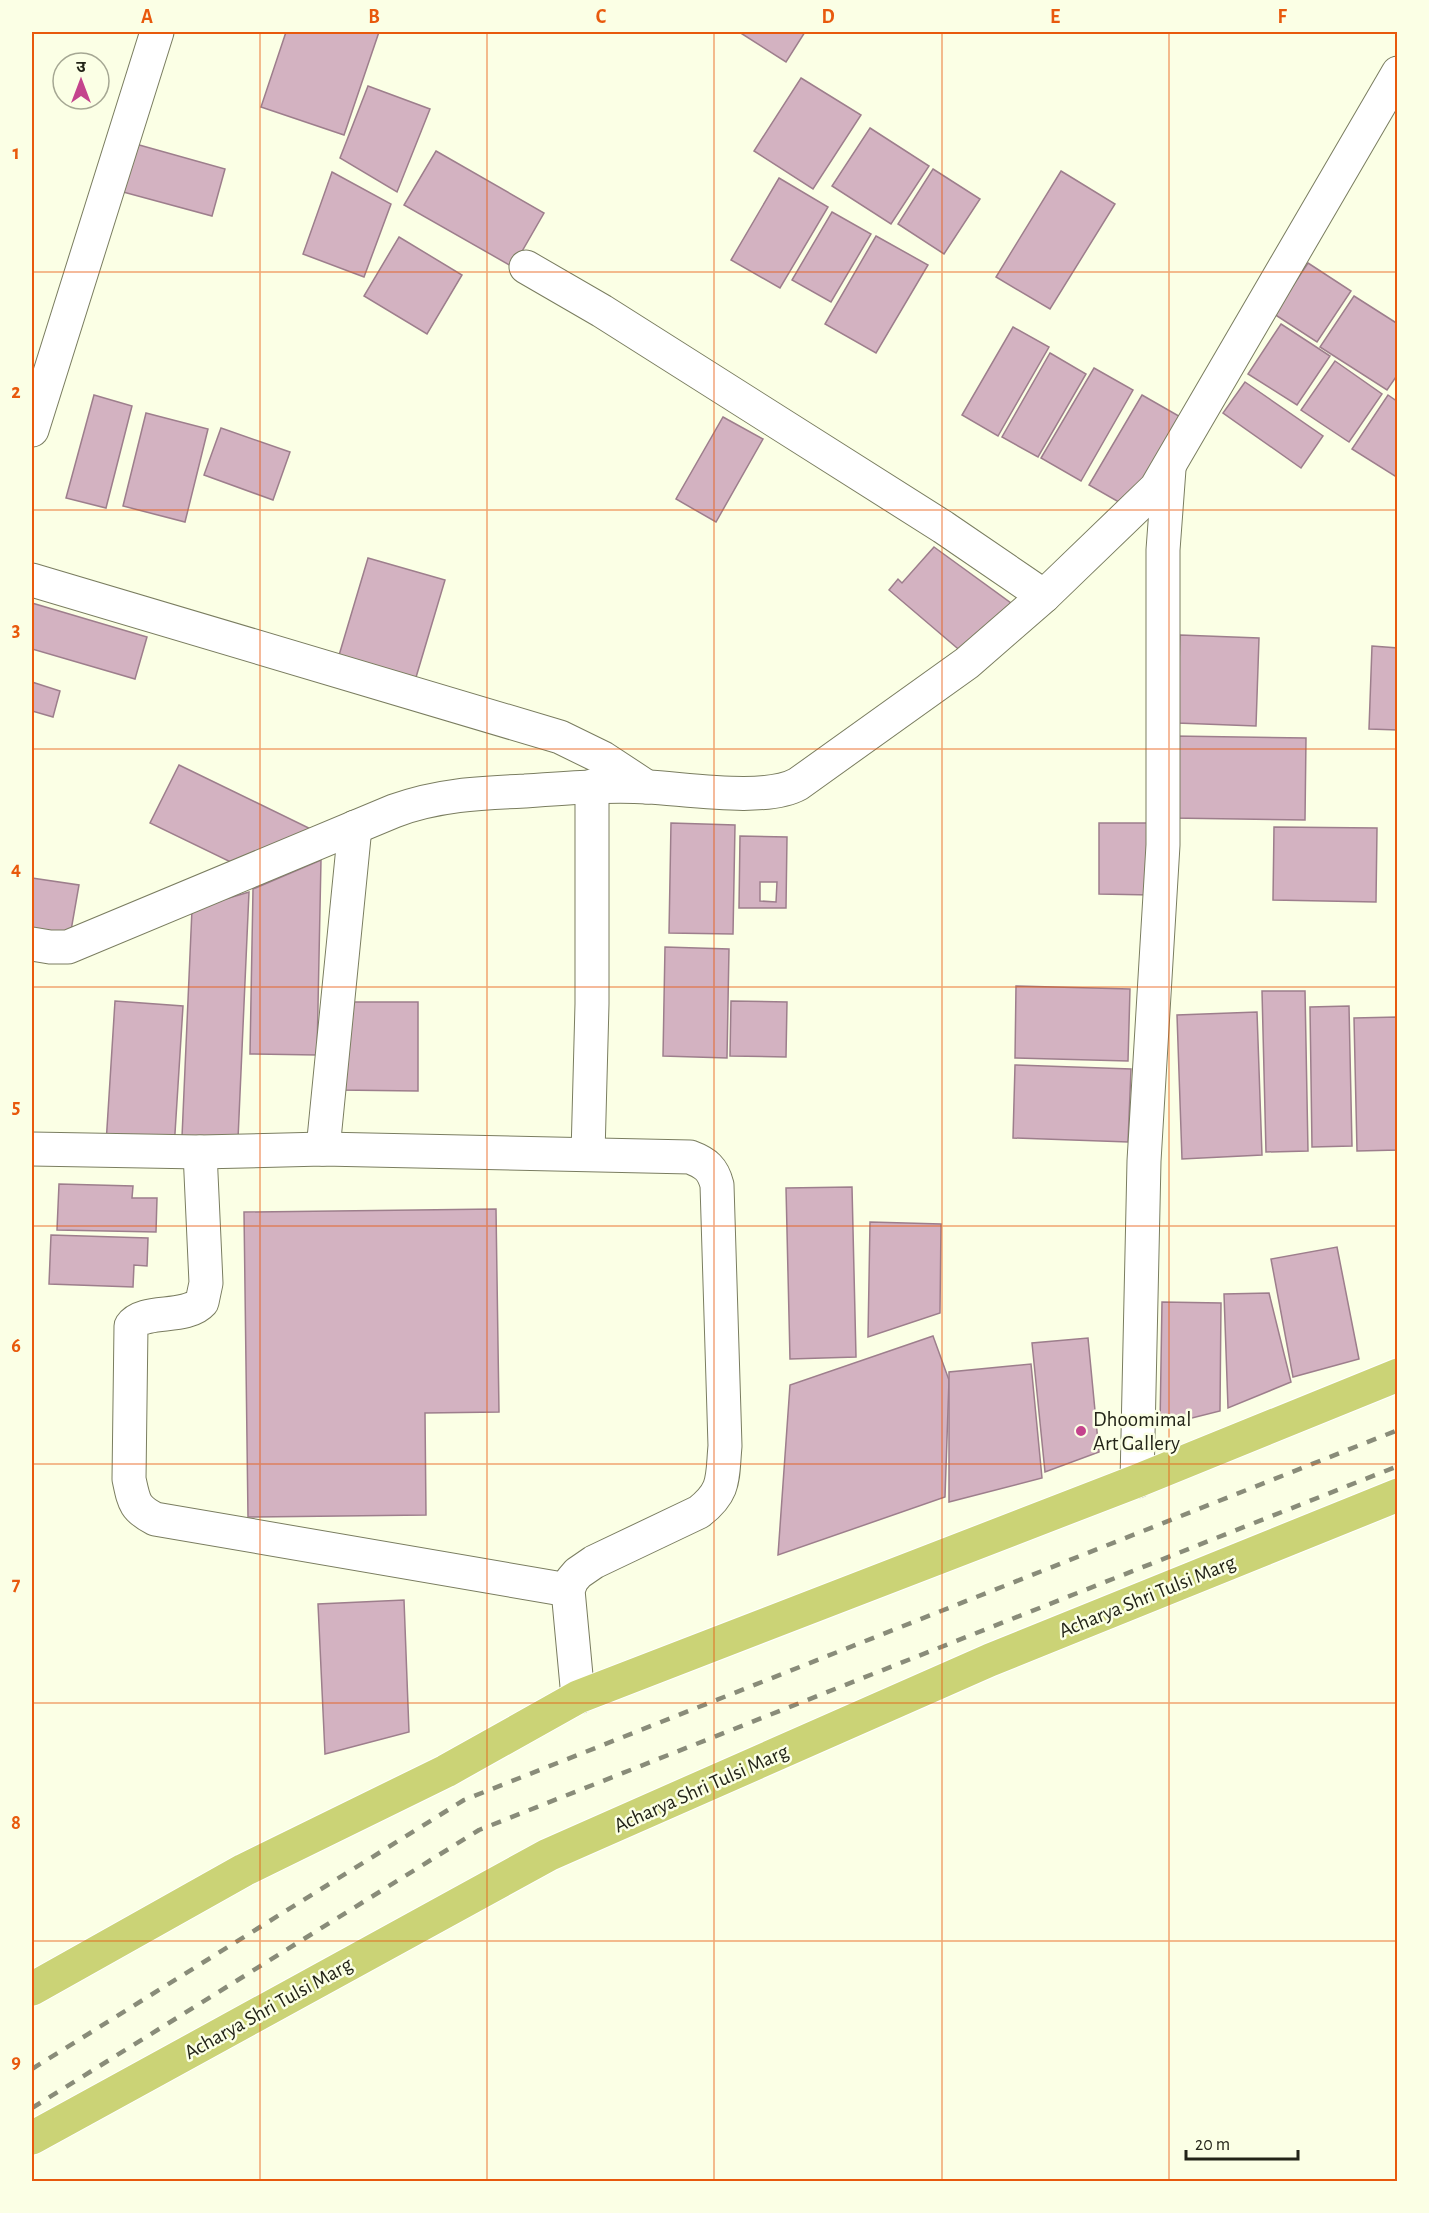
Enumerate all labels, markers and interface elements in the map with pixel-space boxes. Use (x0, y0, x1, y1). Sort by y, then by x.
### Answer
text: A (141, 7, 153, 27)
text: B (368, 7, 380, 27)
text: C (596, 7, 607, 27)
text: D (821, 7, 835, 27)
text: E (1050, 7, 1060, 27)
text: F (1277, 7, 1287, 27)
north arrow (51, 51, 111, 111)
text: उ (76, 59, 86, 75)
text: 1 (12, 143, 20, 163)
text: 2 (11, 382, 21, 402)
text: 3 (12, 620, 20, 640)
text: 4 (11, 859, 21, 879)
text: 5 (12, 1097, 20, 1117)
text: 6 (11, 1336, 21, 1356)
place label: Dhoomimal Art Gallery (1093, 1409, 1191, 1454)
marker: Dhoomimal Art Gallery (1074, 1424, 1088, 1438)
street label: Acharya Shri Tulsi Marg (1056, 1551, 1239, 1642)
text: 7 (12, 1574, 21, 1594)
street label: Acharya Shri Tulsi Marg (611, 1740, 792, 1836)
text: 8 (11, 1813, 21, 1833)
street label: Acharya Shri Tulsi Marg (181, 1953, 356, 2063)
text: 9 (11, 2052, 21, 2072)
scale bar (1186, 2123, 1298, 2161)
text: 20 m (1195, 2136, 1230, 2154)

